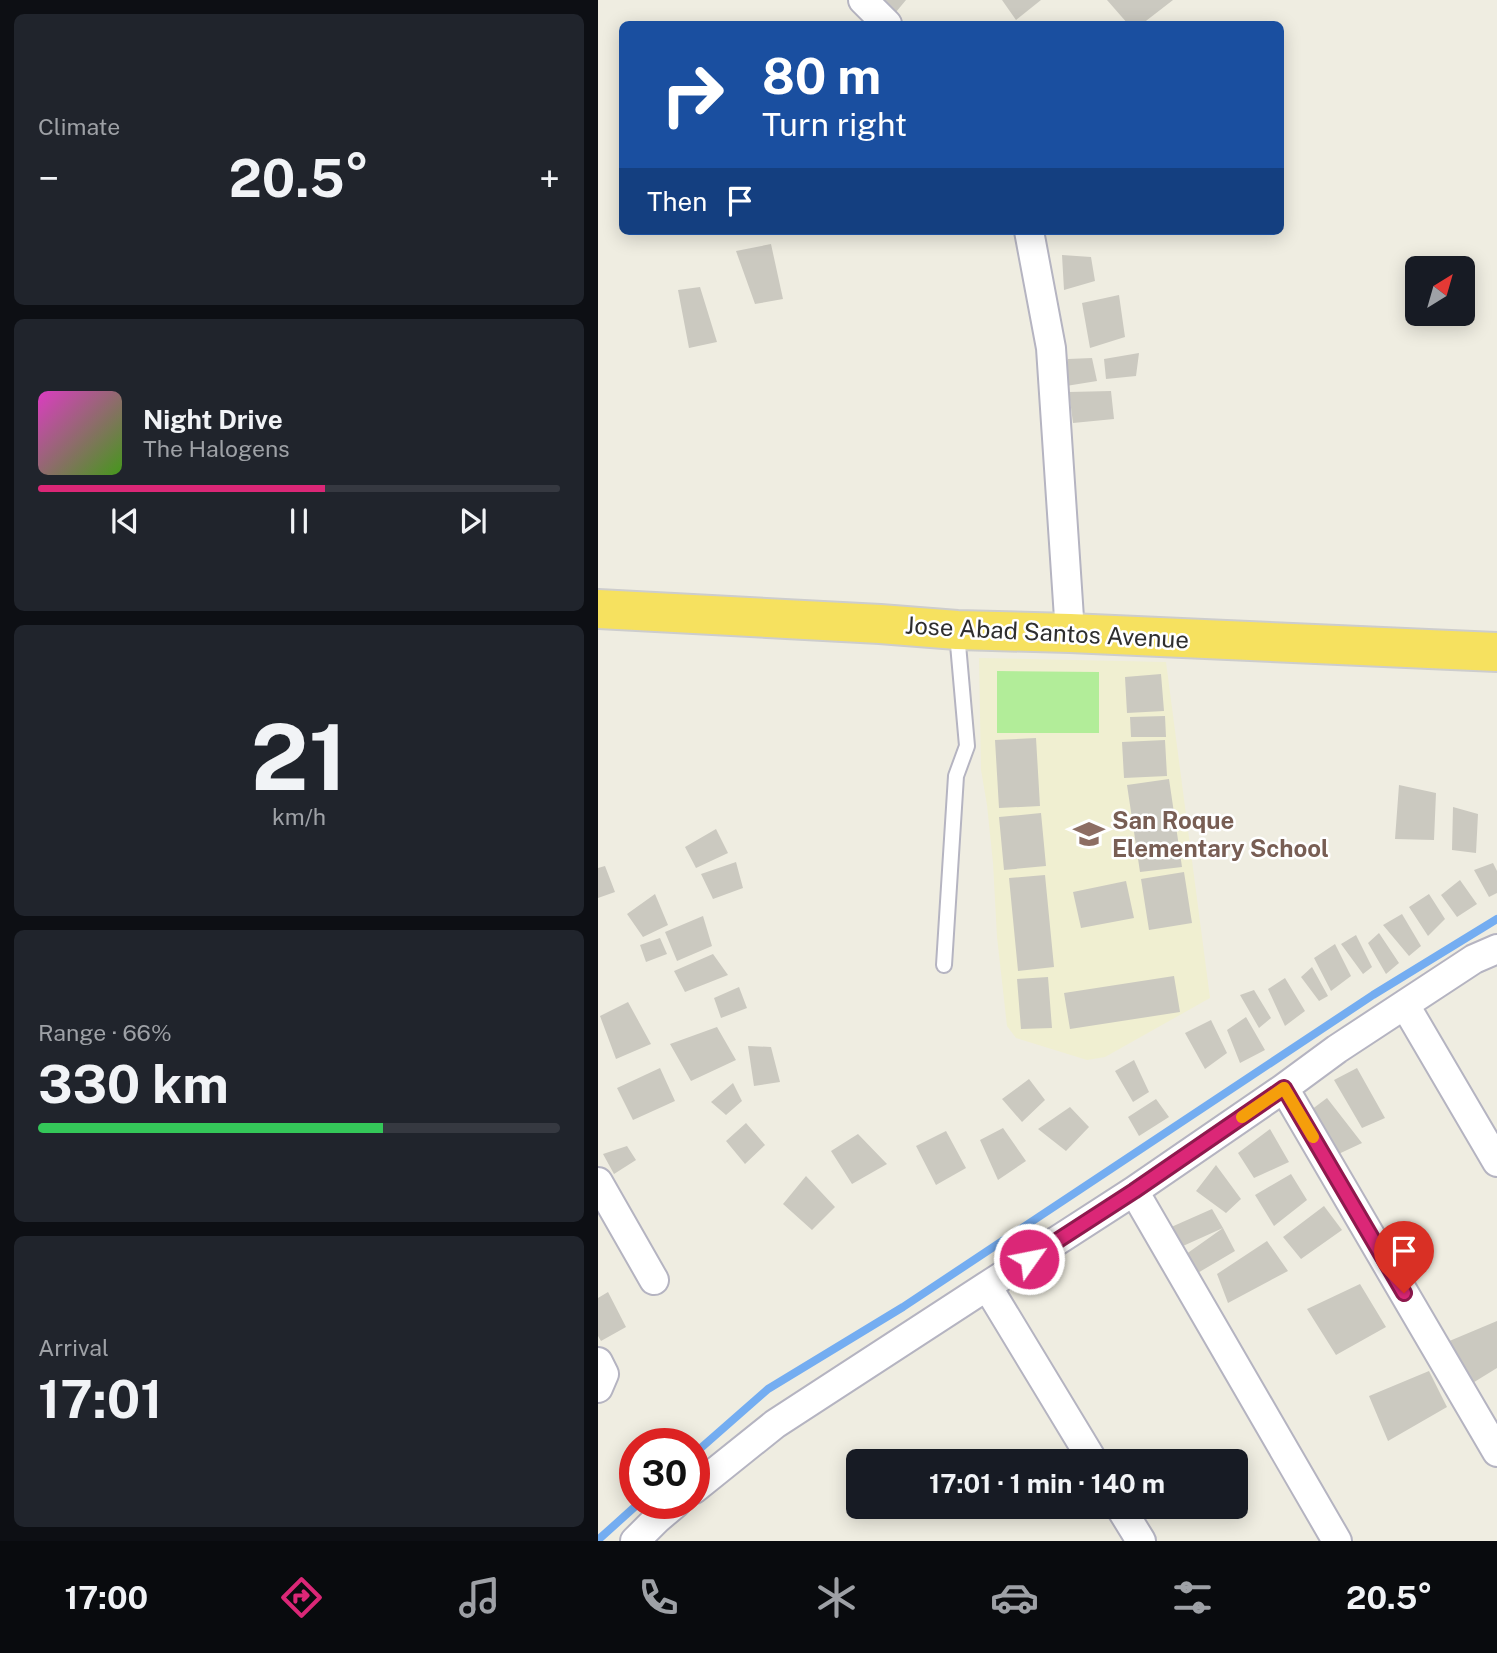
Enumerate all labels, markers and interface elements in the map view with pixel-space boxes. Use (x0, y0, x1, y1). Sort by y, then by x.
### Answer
text: 80 m (762, 47, 881, 105)
icon: right (647, 49, 738, 140)
text: Turn right (762, 106, 907, 143)
text: Climate (38, 113, 120, 140)
text: 20.5° (229, 148, 369, 209)
text: − (38, 156, 59, 201)
text: + (539, 156, 560, 201)
icon: arrive (721, 182, 759, 220)
text: Then (647, 186, 707, 217)
north arrow (1405, 256, 1475, 326)
map controls (1405, 256, 1475, 326)
text: Night Drive (143, 404, 283, 435)
text: The Halogens (143, 435, 290, 462)
icon: previous (106, 502, 144, 540)
icon: pause (280, 502, 318, 540)
icon: next (454, 502, 492, 540)
street label: Jose Abad Santos Avenue (904, 611, 1190, 653)
text: 21 (251, 704, 347, 810)
text: km/h (272, 803, 326, 830)
place label: San Roque Elementary School (1112, 806, 1329, 862)
school or university icon: San Roque Elementary School (1072, 817, 1106, 851)
text: Range · 66% (38, 1019, 172, 1046)
text: 330 km (38, 1054, 229, 1115)
pin (1374, 1221, 1434, 1293)
position arrow (992, 1222, 1066, 1296)
icon: arrive (1385, 1232, 1423, 1270)
text: Arrival (38, 1334, 109, 1361)
text: 17:01 (38, 1369, 163, 1430)
speed limit sign: 30 (619, 1428, 710, 1519)
text: 17:01 · 1 min · 140 m (929, 1468, 1165, 1499)
icon: directions (277, 1573, 326, 1622)
icon: music (455, 1573, 504, 1622)
icon: phone (634, 1573, 683, 1622)
icon: climate (812, 1573, 861, 1622)
icon: car (990, 1573, 1039, 1622)
icon: filters (1168, 1573, 1217, 1622)
text: 17:00 (65, 1579, 148, 1616)
text: 20.5° (1346, 1579, 1432, 1616)

